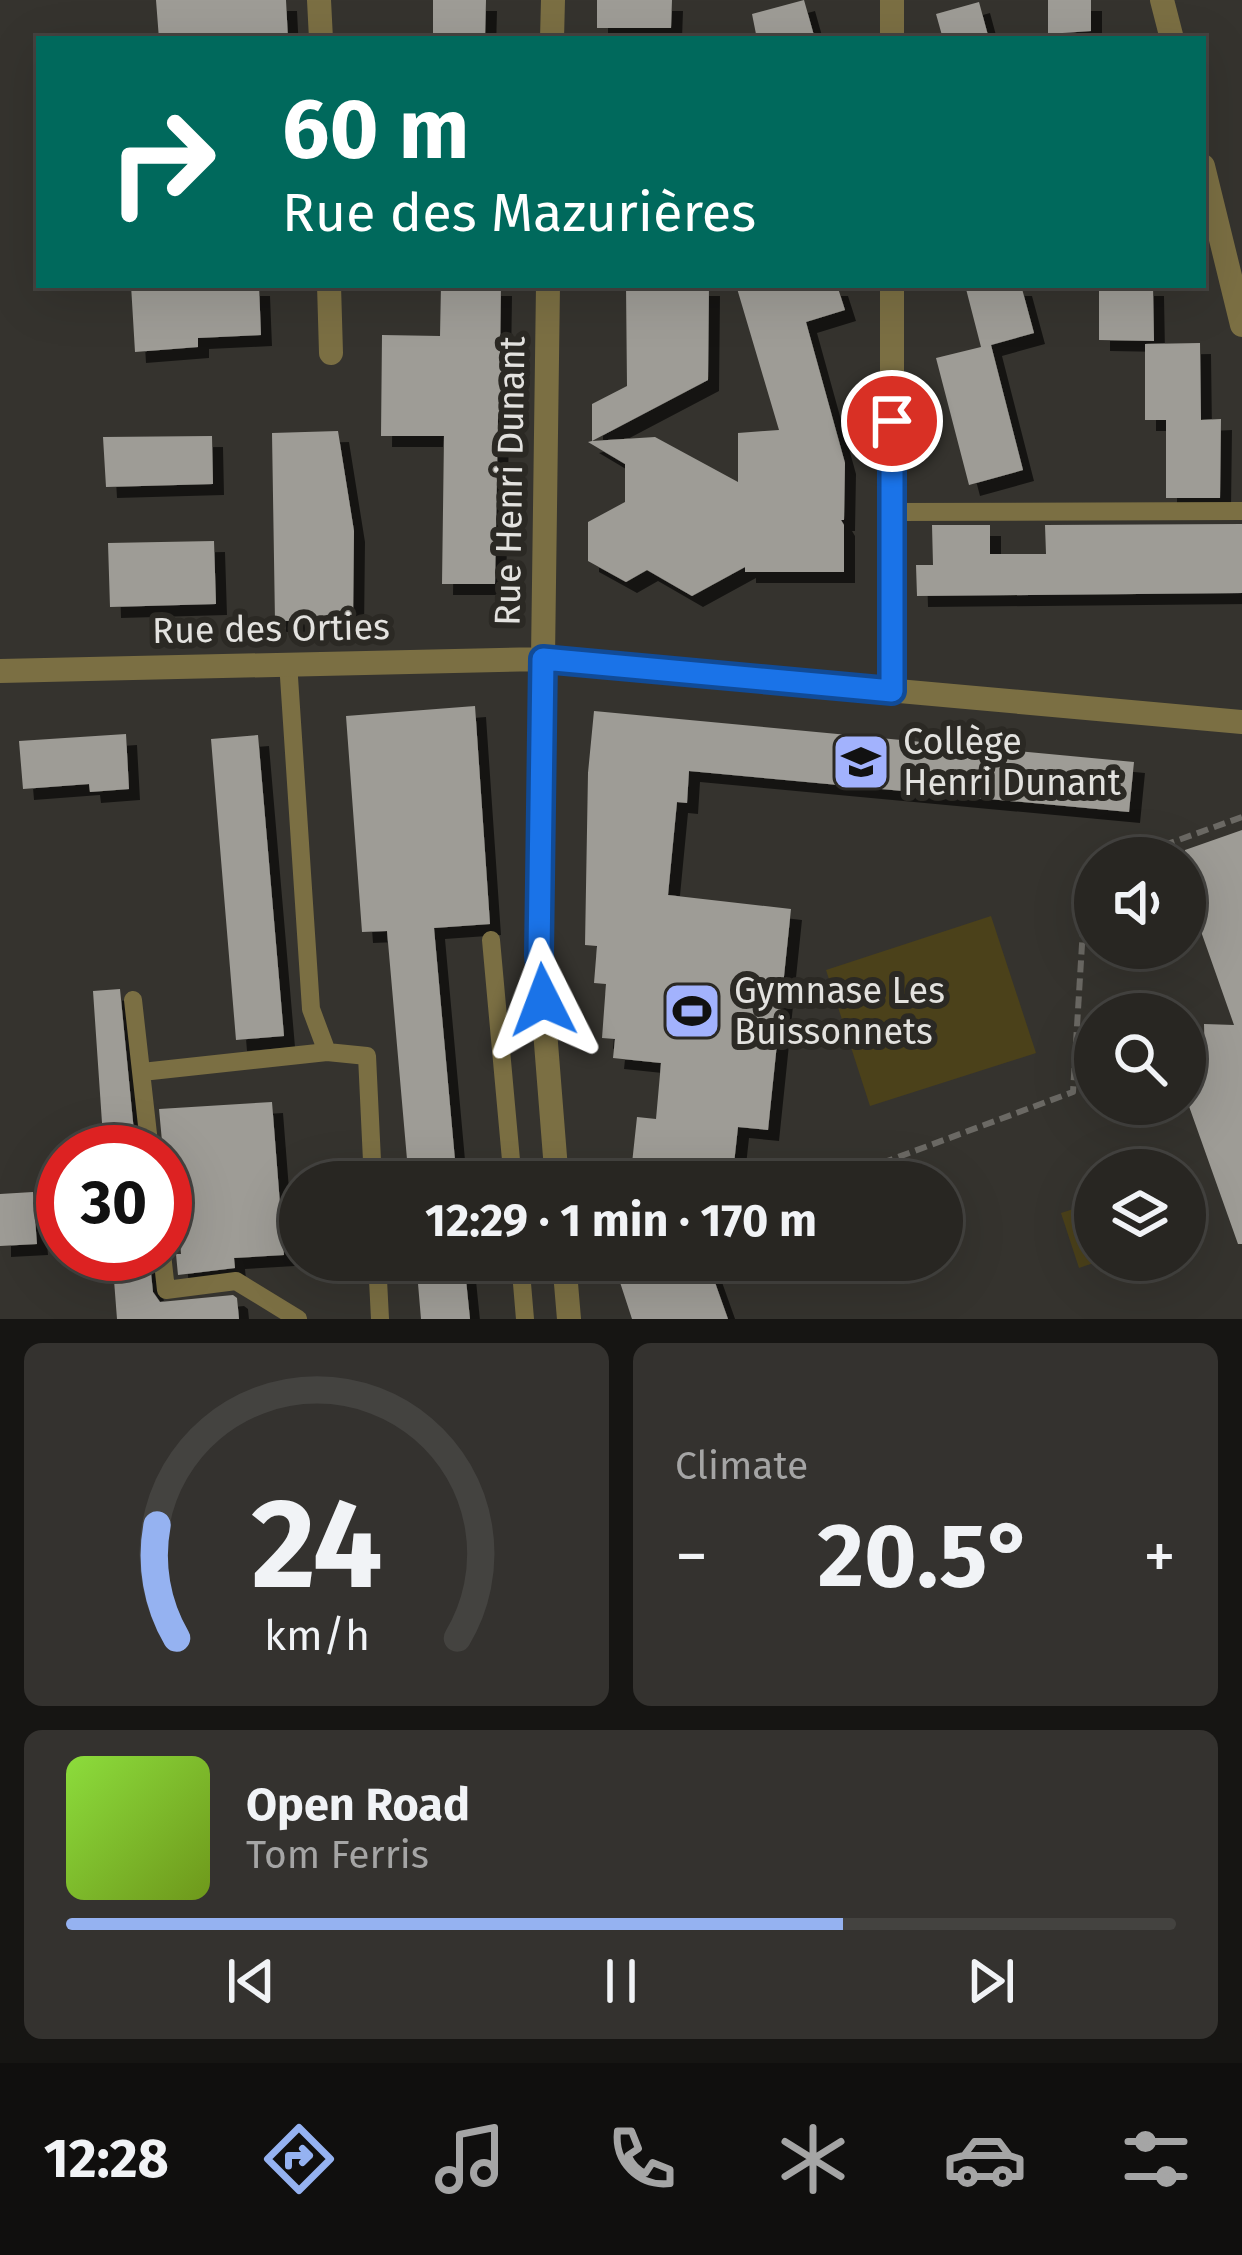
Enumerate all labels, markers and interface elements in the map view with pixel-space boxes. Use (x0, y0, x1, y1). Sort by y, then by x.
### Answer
text: 60 m (282, 79, 469, 180)
icon: right (84, 84, 240, 240)
text: Rue des Mazurières (282, 181, 756, 245)
street label: Rue Henri Dunant (485, 336, 535, 626)
pin (841, 370, 943, 472)
icon: arrive (859, 388, 925, 454)
street label: Rue des Orties (152, 605, 390, 653)
place label: Collège Henri Dunant (903, 720, 1121, 805)
school or university icon: Collège Henri Dunant (830, 731, 892, 793)
map controls (1074, 837, 1206, 1281)
button: sound (1074, 837, 1206, 969)
position arrow (480, 937, 606, 1063)
place label: Gymnase Les Buissonnets (734, 969, 945, 1054)
sports icon: Gymnase Les Buissonnets (661, 980, 723, 1042)
button: search (1074, 993, 1206, 1125)
speed limit sign: 30 (36, 1125, 192, 1281)
button: layers (1074, 1149, 1206, 1281)
text: 12:29 · 1 min · 170 m (425, 1194, 817, 1248)
text: Climate (675, 1443, 808, 1489)
text: 24 (251, 1470, 382, 1620)
text: 20.5° (818, 1502, 1033, 1610)
text: − (675, 1517, 708, 1596)
text: + (1143, 1517, 1176, 1596)
text: km/h (263, 1609, 370, 1660)
text: Open Road (246, 1778, 470, 1832)
text: Tom Ferris (246, 1832, 429, 1878)
icon: previous (218, 1948, 284, 2014)
icon: pause (588, 1948, 654, 2014)
icon: next (958, 1948, 1024, 2014)
icon: directions (257, 2117, 341, 2201)
icon: music (428, 2117, 512, 2201)
icon: phone (600, 2117, 684, 2201)
icon: climate (771, 2117, 855, 2201)
icon: car (943, 2117, 1027, 2201)
icon: filters (1114, 2117, 1198, 2201)
text: 12:28 (44, 2127, 169, 2191)

